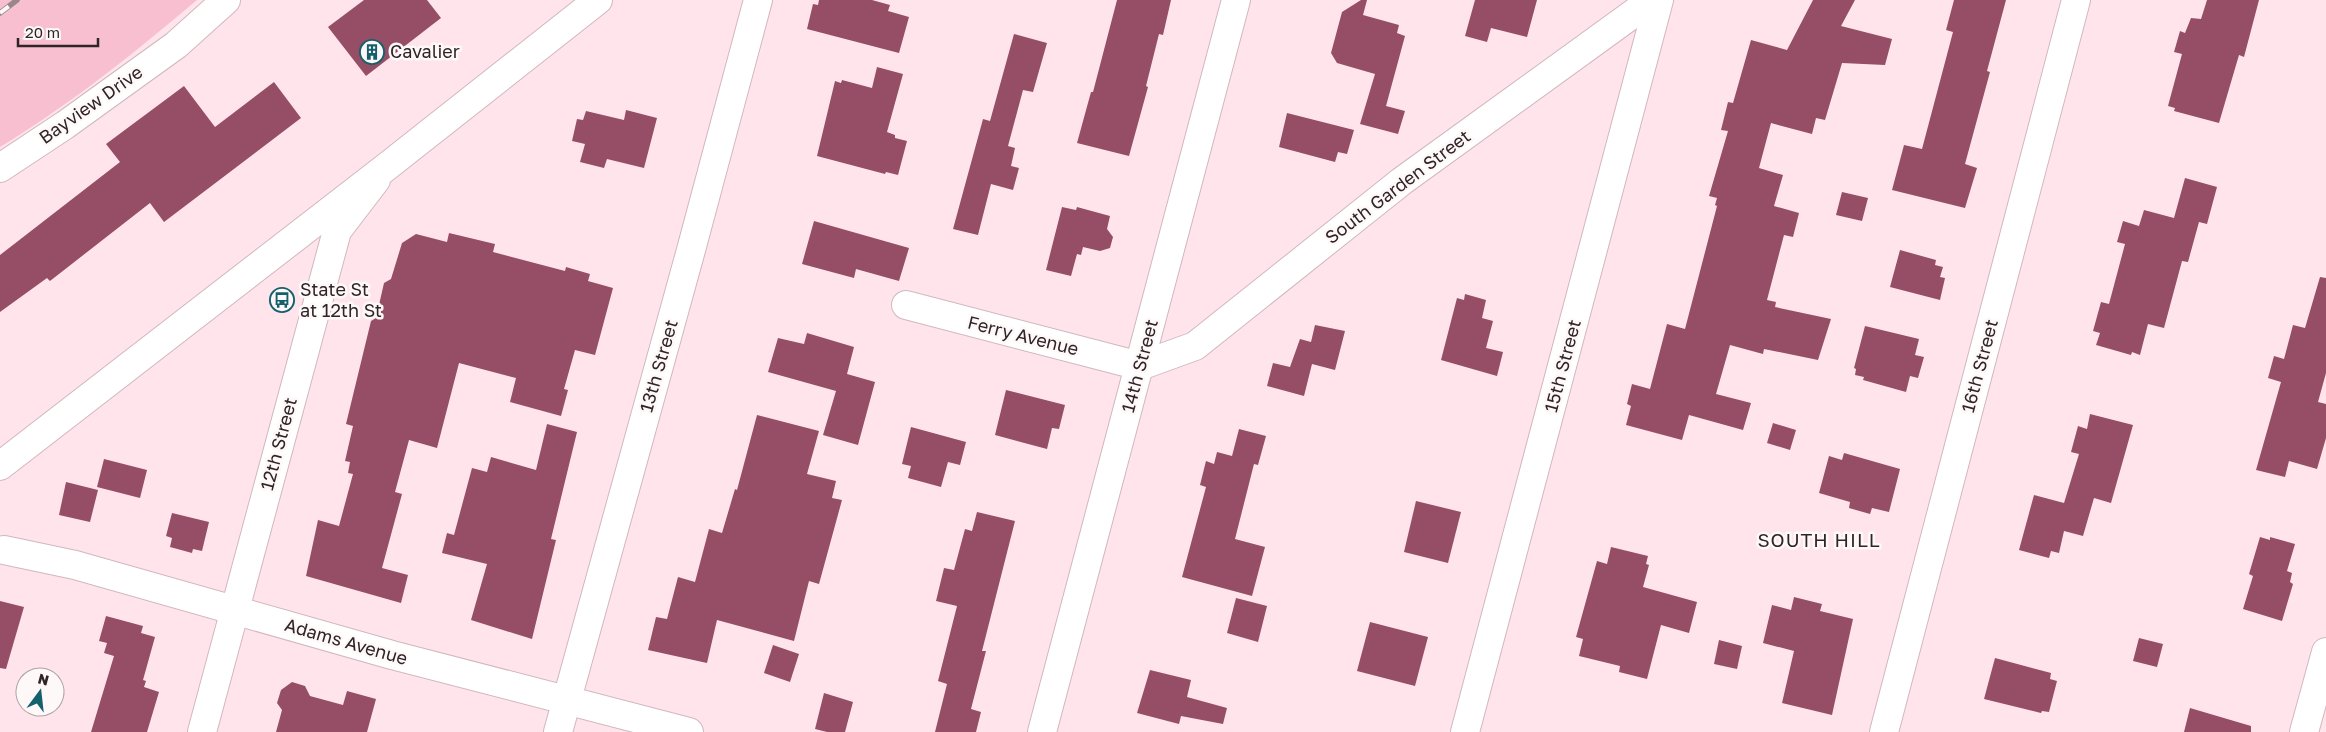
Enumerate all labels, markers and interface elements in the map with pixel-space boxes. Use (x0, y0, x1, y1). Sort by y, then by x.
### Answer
scale bar (18, 15, 98, 47)
text: 20 m (25, 23, 60, 41)
building icon: Cavalier (359, 39, 385, 65)
place label: Cavalier (390, 40, 460, 62)
street label: Bayview Drive (34, 60, 146, 148)
street label: South Garden Street (1320, 124, 1474, 248)
place label: State St at 12th St (300, 278, 382, 321)
bus stop icon: State St at 12th St (269, 287, 295, 313)
street label: Ferry Avenue (965, 311, 1081, 359)
street label: 13th Street (634, 317, 682, 415)
street label: 14th Street (1116, 317, 1162, 415)
street label: 15th Street (1539, 317, 1585, 415)
street label: 16th Street (1956, 317, 2002, 415)
street label: 12th Street (255, 395, 301, 493)
district label: SOUTH HILL (1757, 528, 1881, 551)
street label: Adams Avenue (282, 613, 410, 669)
north arrow (15, 667, 65, 717)
text: N (36, 669, 51, 689)

